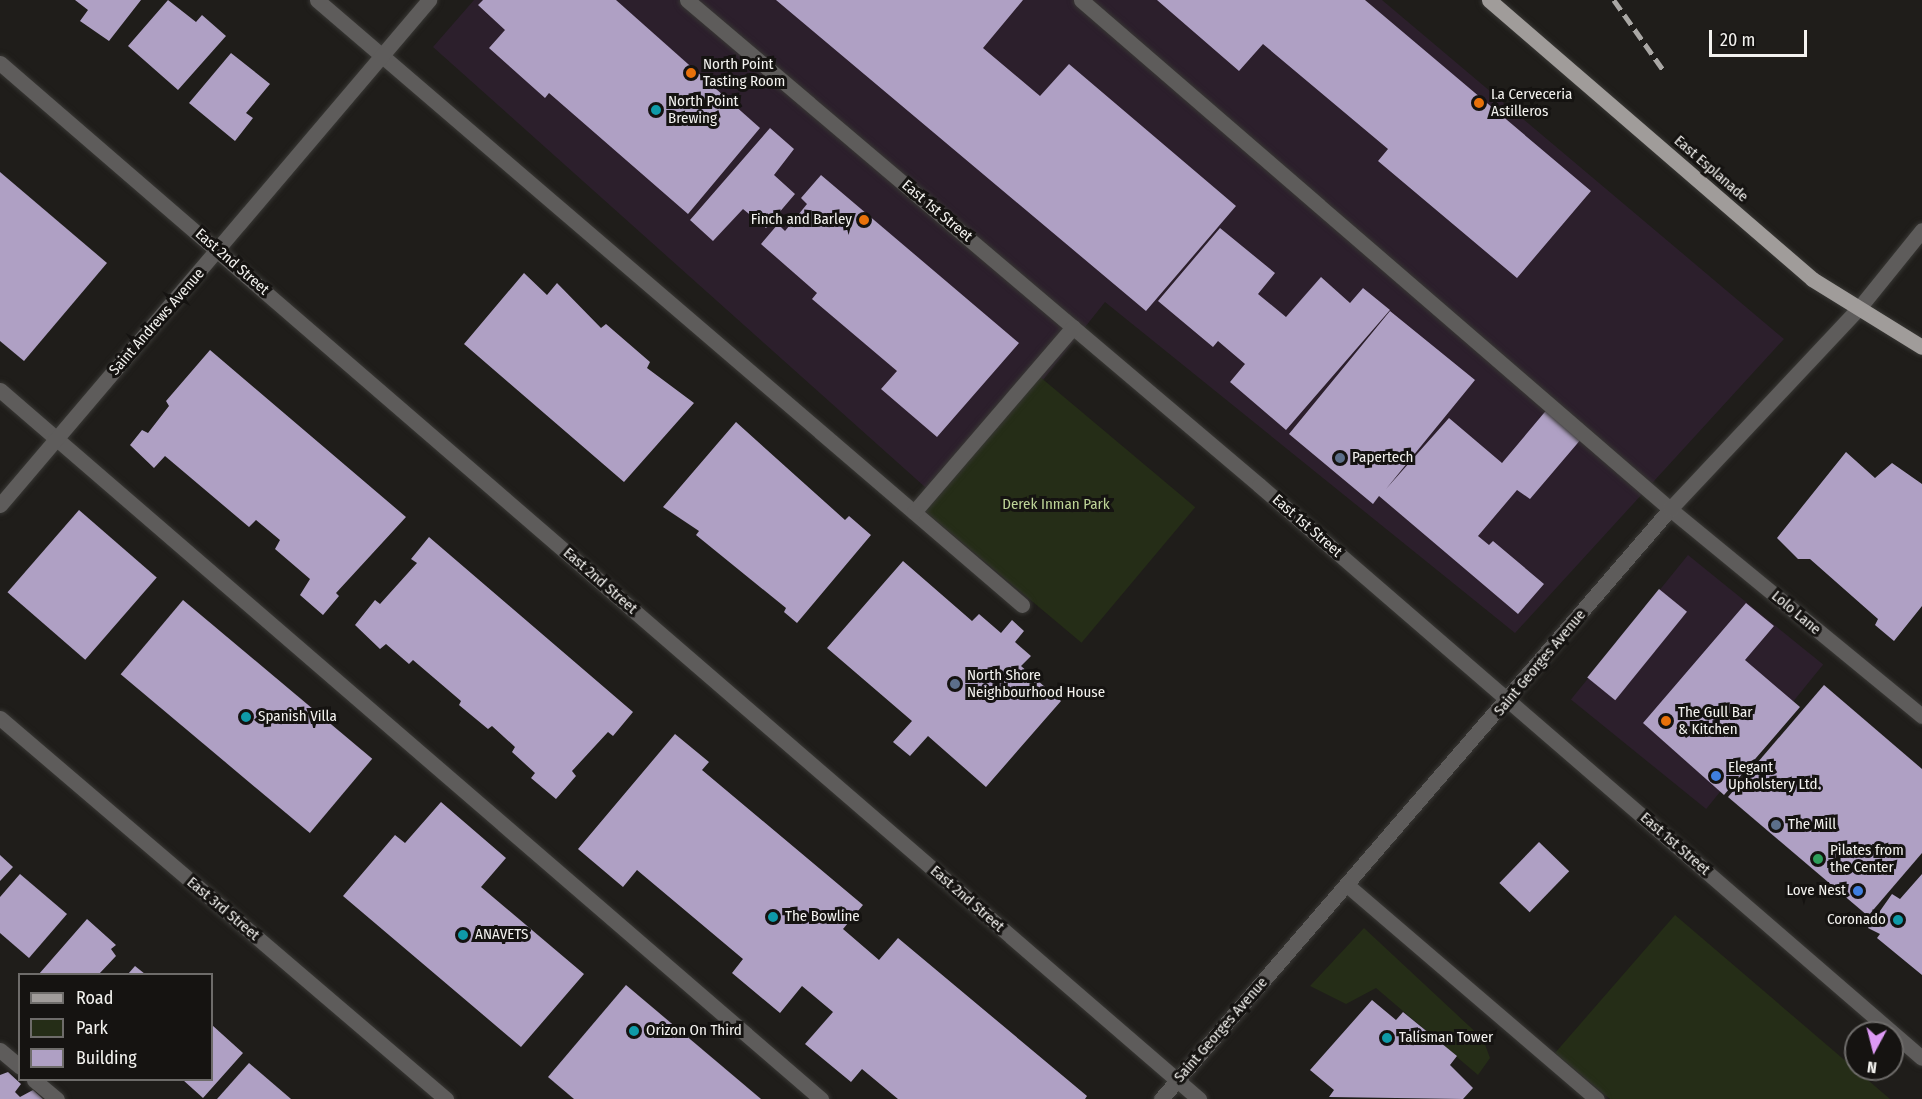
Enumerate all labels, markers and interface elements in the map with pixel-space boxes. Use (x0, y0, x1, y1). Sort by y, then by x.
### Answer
scale bar (1712, 18, 1810, 56)
text: 20 m (1720, 29, 1755, 51)
place label: North Point Tasting Room (703, 55, 785, 90)
marker: North Point Tasting Room (684, 66, 698, 80)
place label: La Cerveceria Astilleros (1491, 85, 1572, 120)
place label: North Point Brewing (668, 92, 738, 127)
marker: La Cerveceria Astilleros (1472, 96, 1486, 110)
marker: North Point Brewing (649, 103, 663, 117)
street label: East Esplanade (1670, 132, 1752, 206)
street label: East 1st Street (898, 176, 976, 246)
place label: Finch and Barley (751, 211, 852, 229)
marker: Finch and Barley (857, 213, 871, 227)
street label: East 2nd Street (191, 225, 273, 299)
street label: Saint Andrews Avenue (106, 265, 208, 379)
place label: Papertech (1352, 449, 1413, 467)
marker: Papertech (1333, 451, 1347, 465)
street label: East 1st Street (1268, 491, 1346, 561)
park label: Derek Inman Park (1002, 496, 1110, 514)
street label: East 2nd Street (559, 544, 641, 618)
street label: Lolo Lane (1768, 587, 1824, 639)
street label: Saint Georges Avenue (1490, 606, 1590, 720)
place label: North Shore Neighbourhood House (967, 666, 1105, 701)
marker: North Shore Neighbourhood House (948, 677, 962, 691)
place label: The Gull Bar & Kitchen (1678, 703, 1752, 738)
place label: Spanish Villa (258, 708, 337, 726)
marker: Spanish Villa (239, 710, 253, 724)
marker: The Gull Bar & Kitchen (1659, 714, 1673, 728)
place label: Elegant Upholstery Ltd. (1728, 758, 1821, 793)
marker: Elegant Upholstery Ltd. (1709, 769, 1723, 783)
street label: East 1st Street (1636, 809, 1714, 879)
place label: The Mill (1788, 816, 1836, 834)
marker: The Mill (1769, 818, 1783, 832)
place label: Pilates from the Center (1830, 841, 1904, 876)
marker: Pilates from the Center (1811, 852, 1825, 866)
street label: East 2nd Street (926, 862, 1008, 936)
street label: East 3rd Street (183, 874, 263, 944)
place label: Love Nest (1786, 882, 1846, 900)
marker: Love Nest (1851, 884, 1865, 898)
place label: The Bowline (785, 908, 860, 926)
marker: The Bowline (766, 910, 780, 924)
place label: Coronado (1827, 911, 1886, 929)
marker: Coronado (1891, 913, 1905, 927)
place label: ANAVETS (475, 926, 528, 944)
marker: ANAVETS (456, 928, 470, 942)
legend (18, 973, 213, 1081)
street label: Saint Georges Avenue (1171, 974, 1271, 1086)
text: Road (76, 987, 113, 1009)
text: Park (76, 1017, 108, 1039)
north arrow (1844, 1021, 1904, 1081)
place label: Orizon On Third (646, 1022, 742, 1040)
marker: Orizon On Third (627, 1024, 641, 1038)
place label: Talisman Tower (1399, 1029, 1493, 1047)
marker: Talisman Tower (1380, 1031, 1394, 1045)
text: Building (76, 1047, 137, 1069)
text: N (1866, 1057, 1878, 1077)

